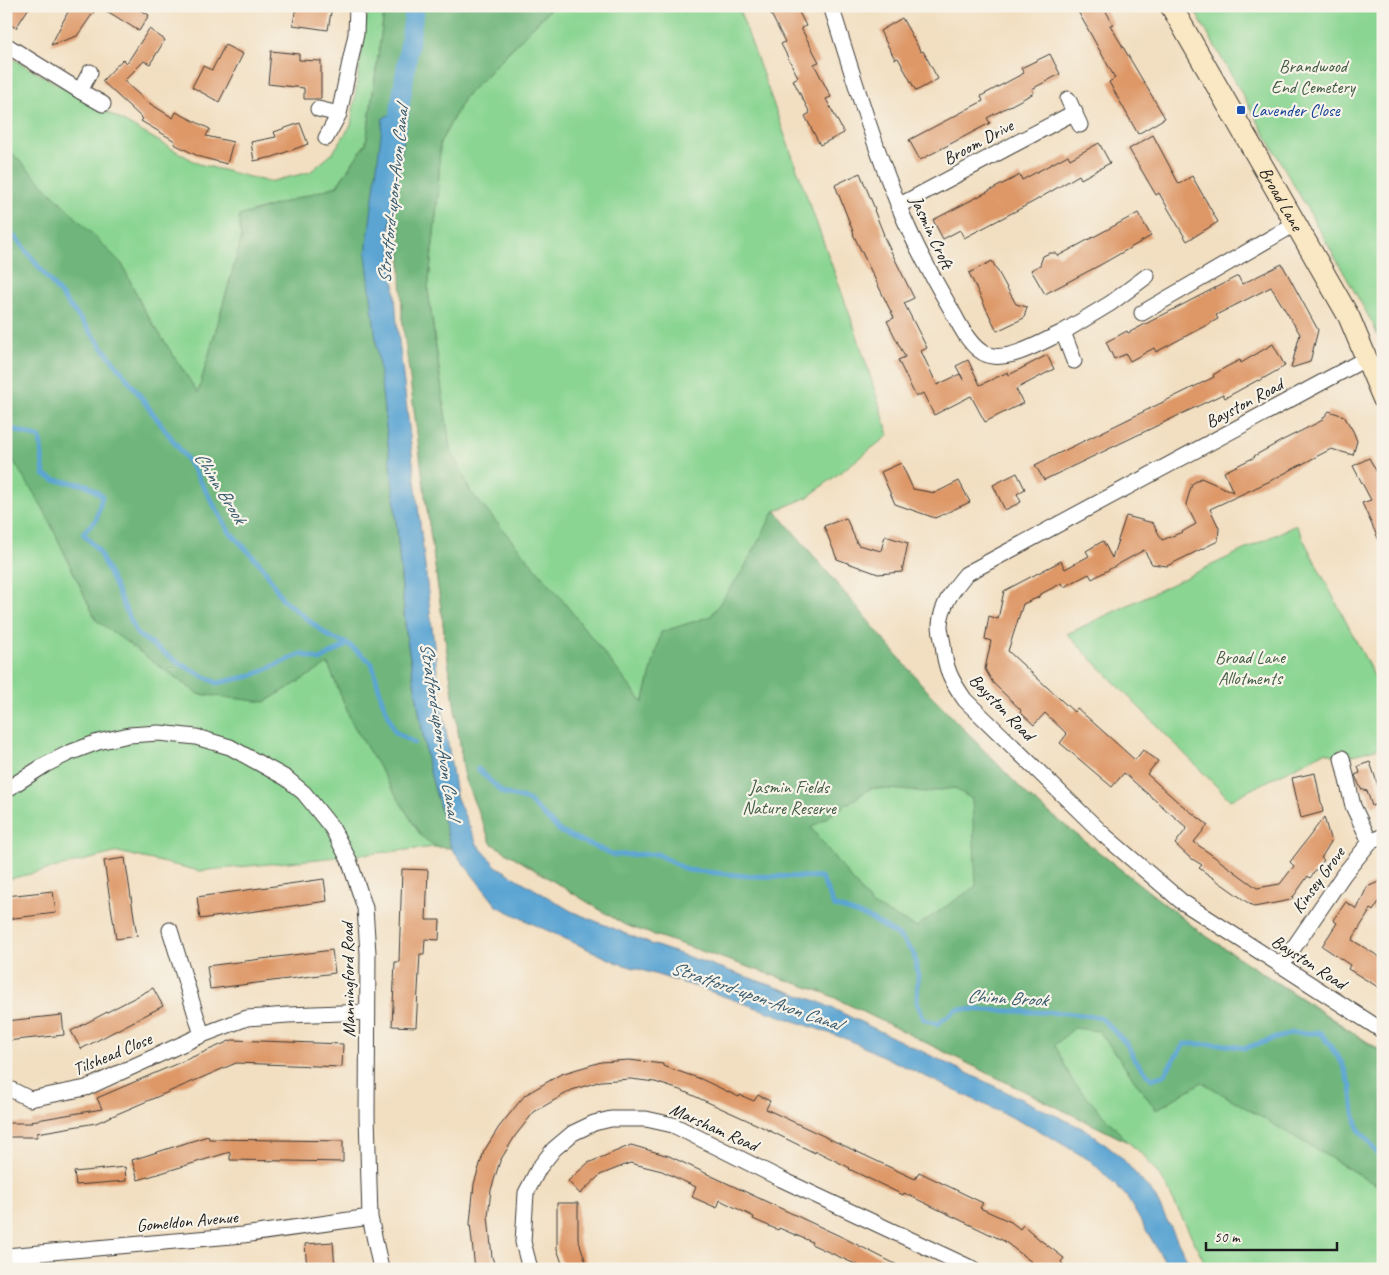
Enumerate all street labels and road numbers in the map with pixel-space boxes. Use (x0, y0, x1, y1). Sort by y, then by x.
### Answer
street label: Broom Drive (939, 114, 1018, 170)
street label: Broad Lane (1254, 163, 1309, 235)
street label: Jasmin Croft (905, 191, 959, 273)
street label: Bayston Road (1201, 372, 1289, 433)
street label: Bayston Road (965, 669, 1041, 747)
street label: Kinsey Grove (1287, 842, 1350, 917)
street label: Manningford Road (336, 920, 360, 1037)
street label: Bayston Road (1267, 930, 1353, 996)
street label: Tilshead Close (69, 1027, 156, 1080)
street label: Marsham Road (667, 1098, 764, 1157)
street label: Gomeldon Avenue (136, 1206, 240, 1236)

